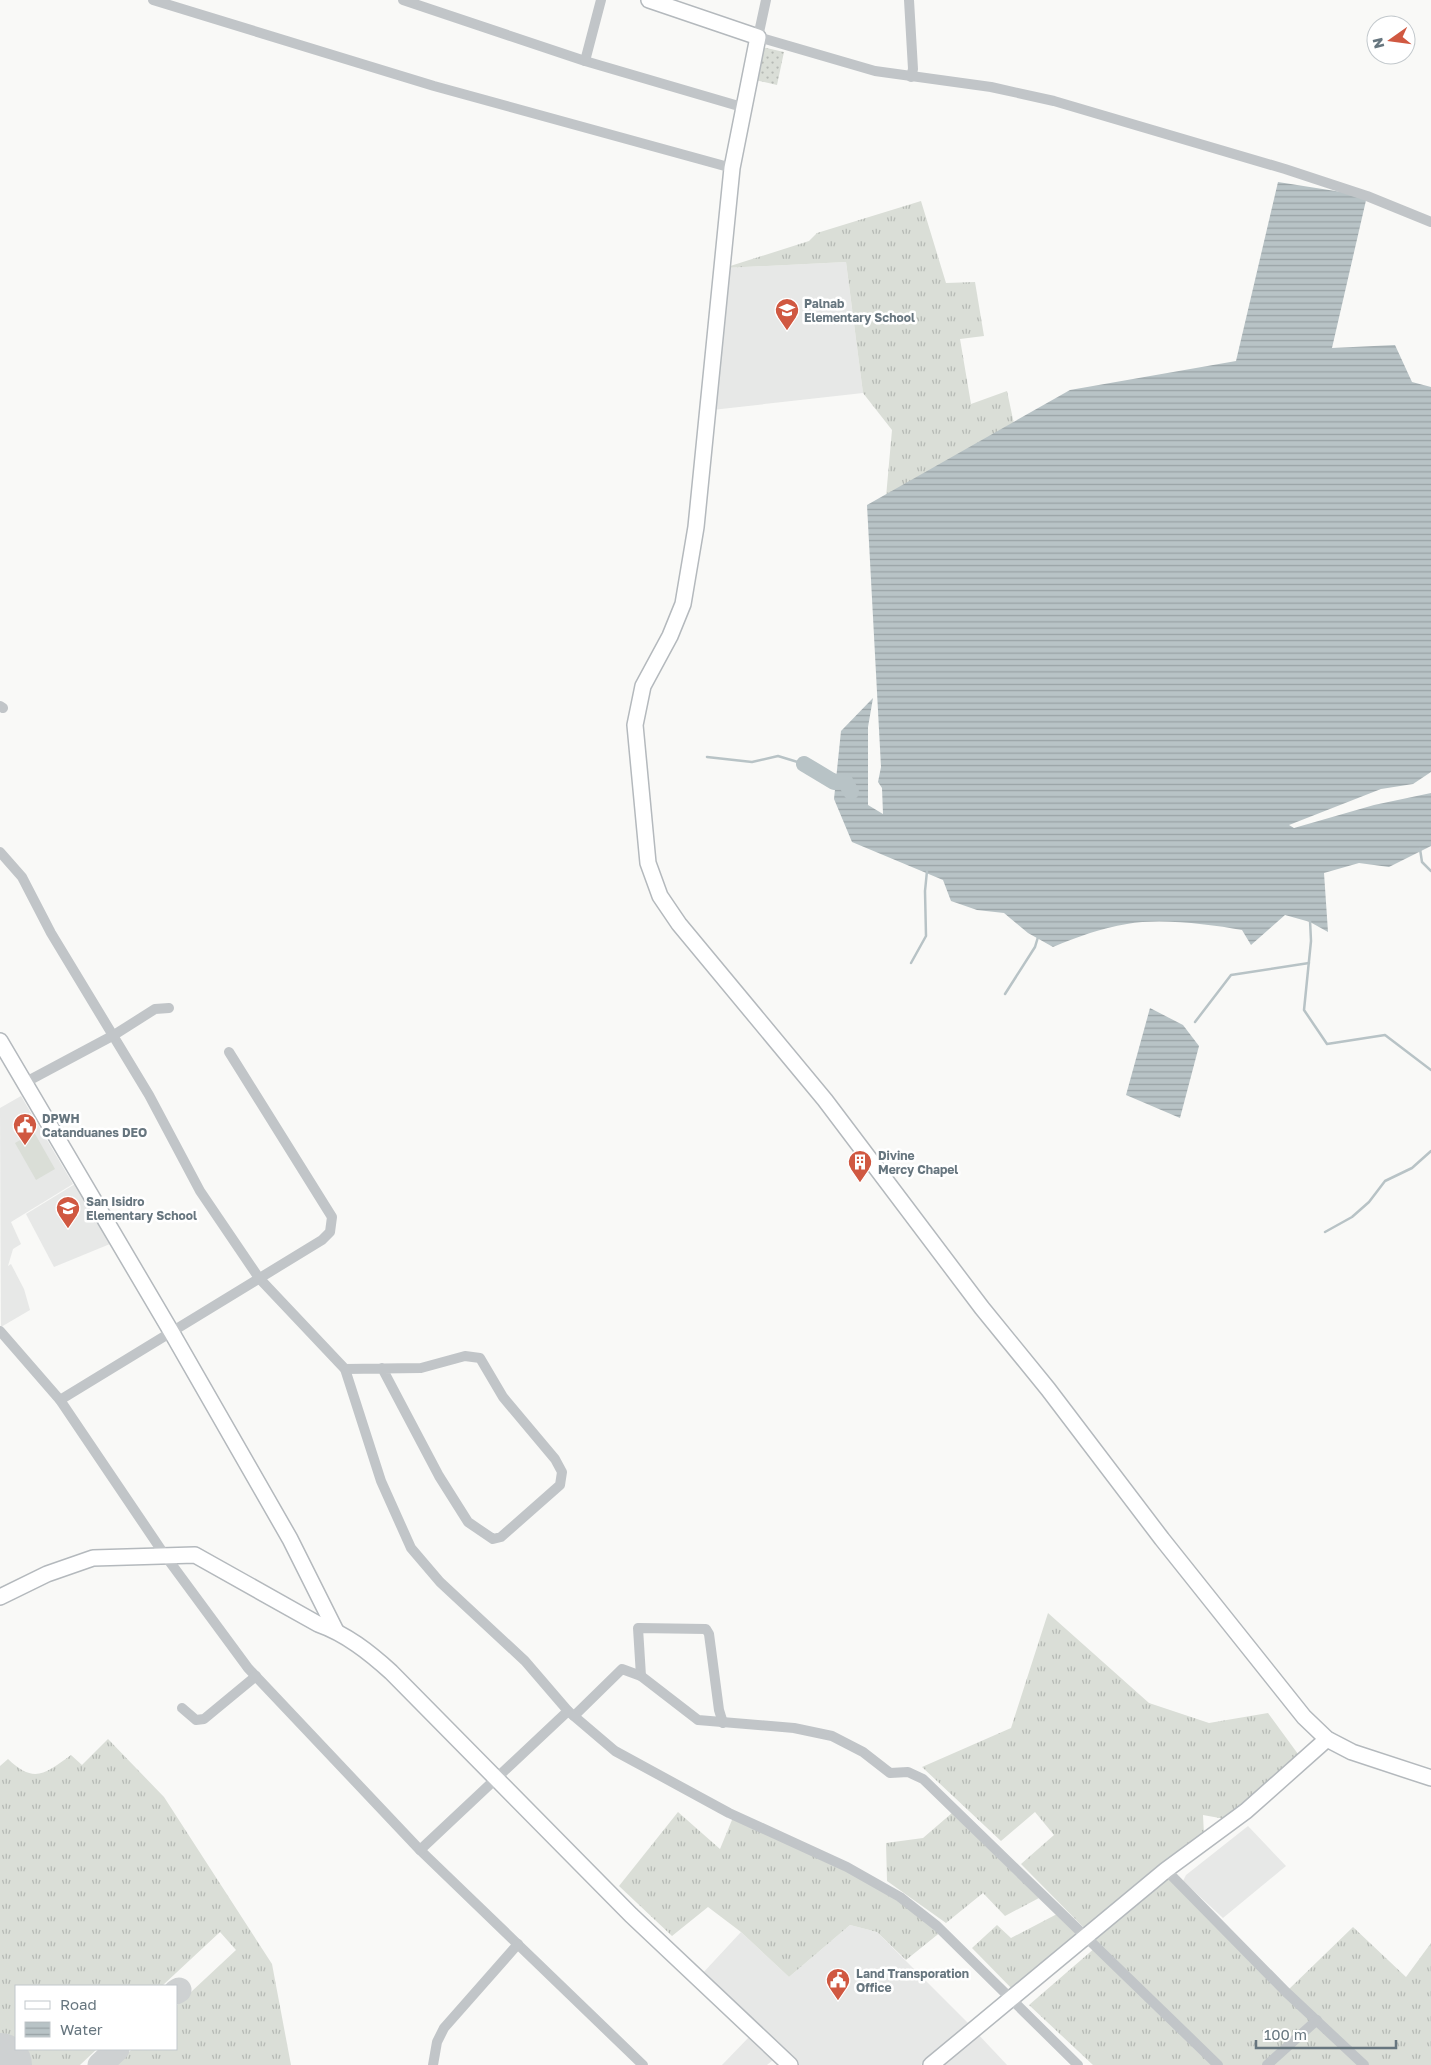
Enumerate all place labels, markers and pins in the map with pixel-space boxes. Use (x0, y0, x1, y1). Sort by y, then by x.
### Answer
place label: Palnab Elementary School (804, 296, 915, 325)
school or university icon: Palnab Elementary School (774, 297, 800, 331)
place label: DPWH Catanduanes DEO (42, 1111, 147, 1140)
public building icon: DPWH Catanduanes DEO (12, 1112, 38, 1146)
place label: Divine Mercy Chapel (878, 1148, 958, 1177)
building icon: Divine Mercy Chapel (847, 1149, 873, 1183)
place label: San Isidro Elementary School (86, 1194, 197, 1223)
school or university icon: San Isidro Elementary School (55, 1195, 81, 1229)
place label: Land Transporation Office (856, 1966, 969, 1995)
public building icon: Land Transporation Office (825, 1967, 851, 2001)

